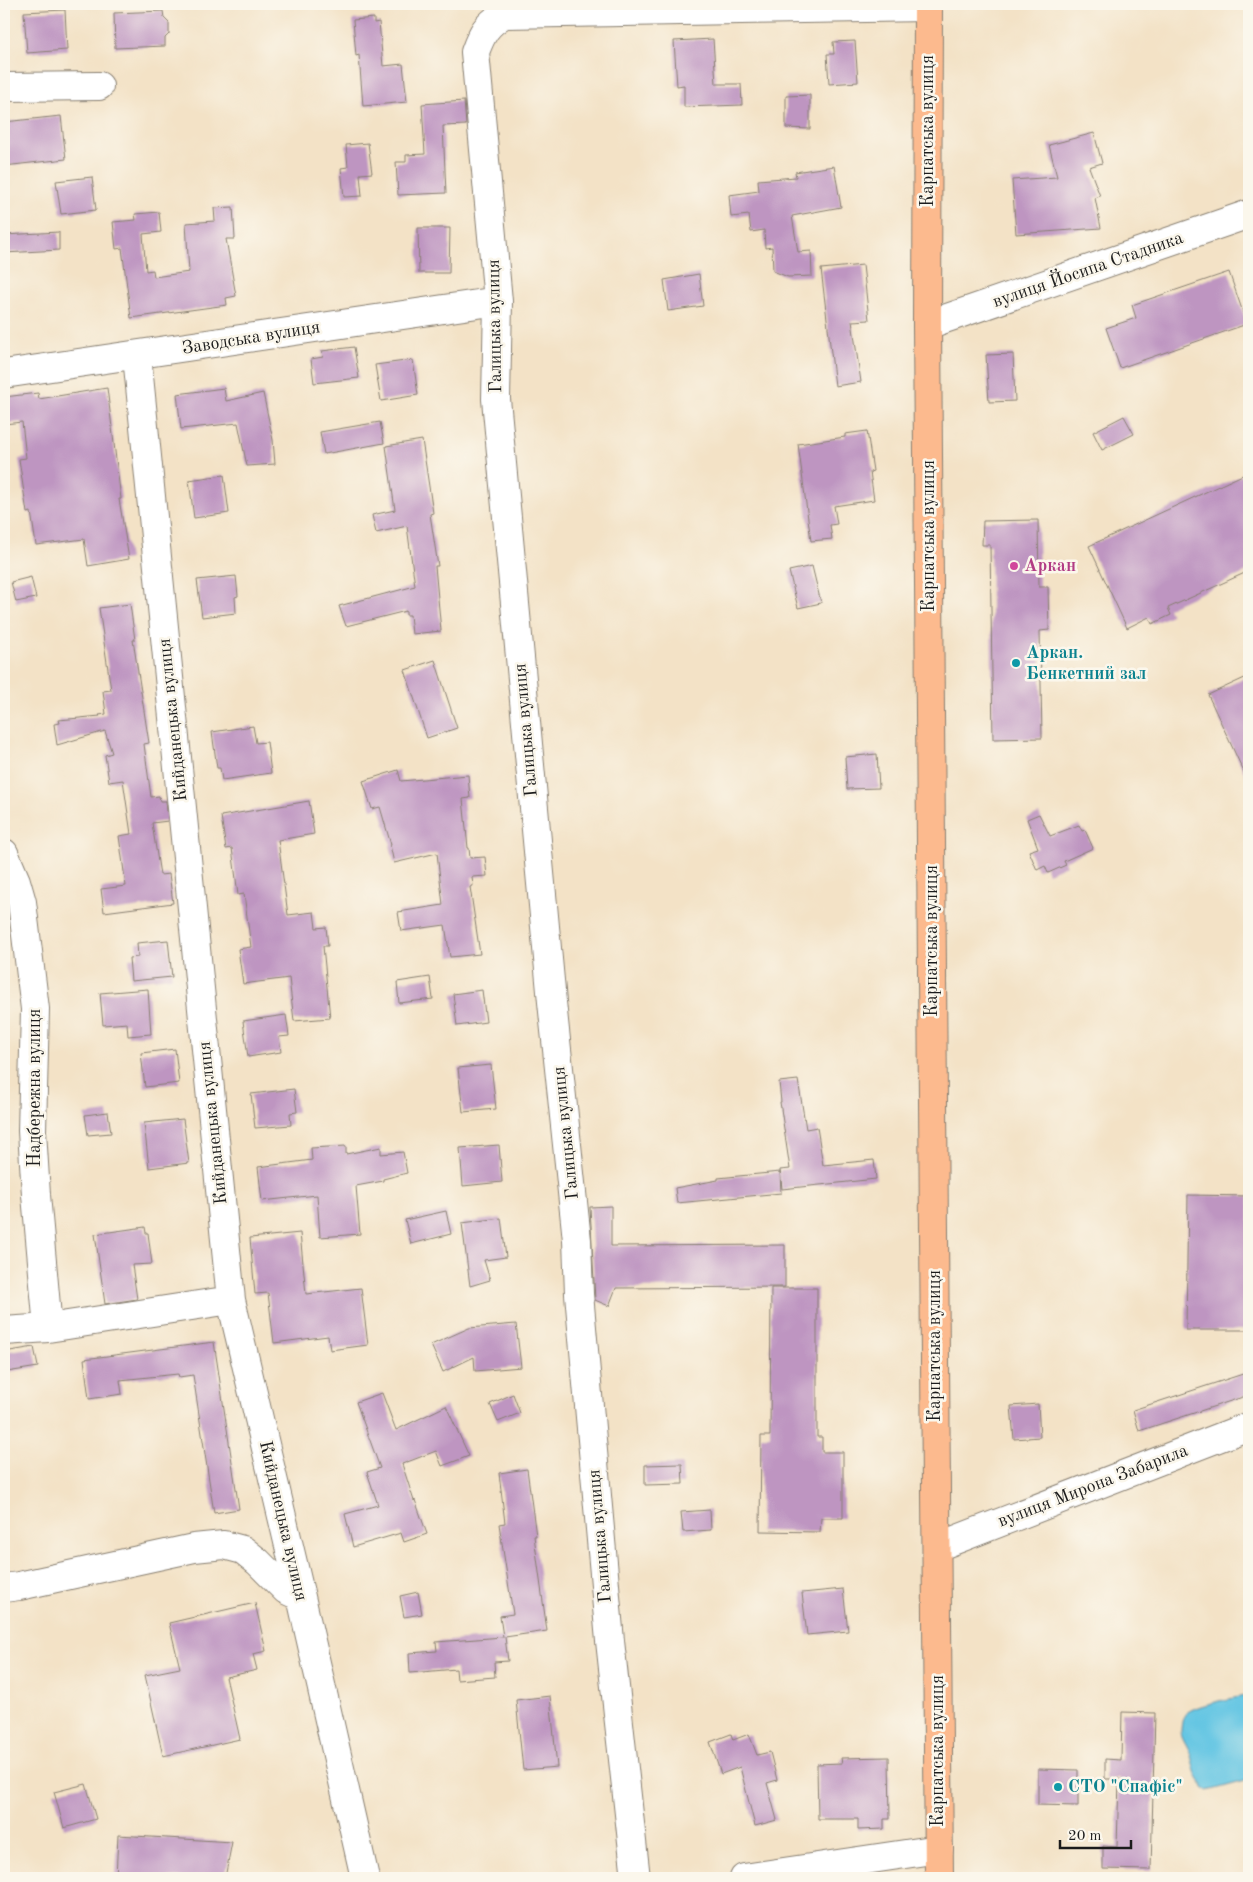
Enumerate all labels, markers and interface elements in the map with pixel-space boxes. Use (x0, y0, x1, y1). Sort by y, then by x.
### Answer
street label: Карпатська вулиця (919, 55, 937, 207)
street label: вулиця Йосипа Стадника (989, 225, 1186, 311)
street label: Галицька вулиця (485, 259, 505, 393)
street label: Заводська вулиця (181, 318, 321, 358)
street label: Карпатська вулиця (920, 460, 938, 612)
place label: Аркан (1024, 557, 1076, 575)
marker: Аркан (1008, 560, 1020, 572)
street label: Кийданецька вулиця (155, 638, 191, 802)
place label: Аркан. Бенкетний зал (1026, 644, 1146, 683)
marker: Аркан. Бенкетний зал (1010, 657, 1022, 669)
street label: Галицька вулиця (511, 663, 541, 797)
street label: Карпатська вулиця (923, 865, 941, 1017)
street label: Надбережна вулиця (26, 1009, 44, 1167)
street label: Кийданецька вулиця (195, 1041, 231, 1205)
street label: Галицька вулиця (550, 1066, 582, 1200)
street label: Карпатська вулиця (926, 1270, 944, 1422)
street label: Кийданецька вулиця (256, 1439, 310, 1603)
street label: вулиця Мирона Забарила (996, 1441, 1191, 1531)
street label: Галицька вулиця (585, 1469, 615, 1603)
street label: Карпатська вулиця (929, 1675, 947, 1827)
place label: СТО "Спафіс" (1068, 1778, 1183, 1797)
marker: СТО "Спафіс" (1052, 1781, 1064, 1793)
scale bar (1060, 1817, 1132, 1849)
text: 20 m (1068, 1829, 1102, 1844)

